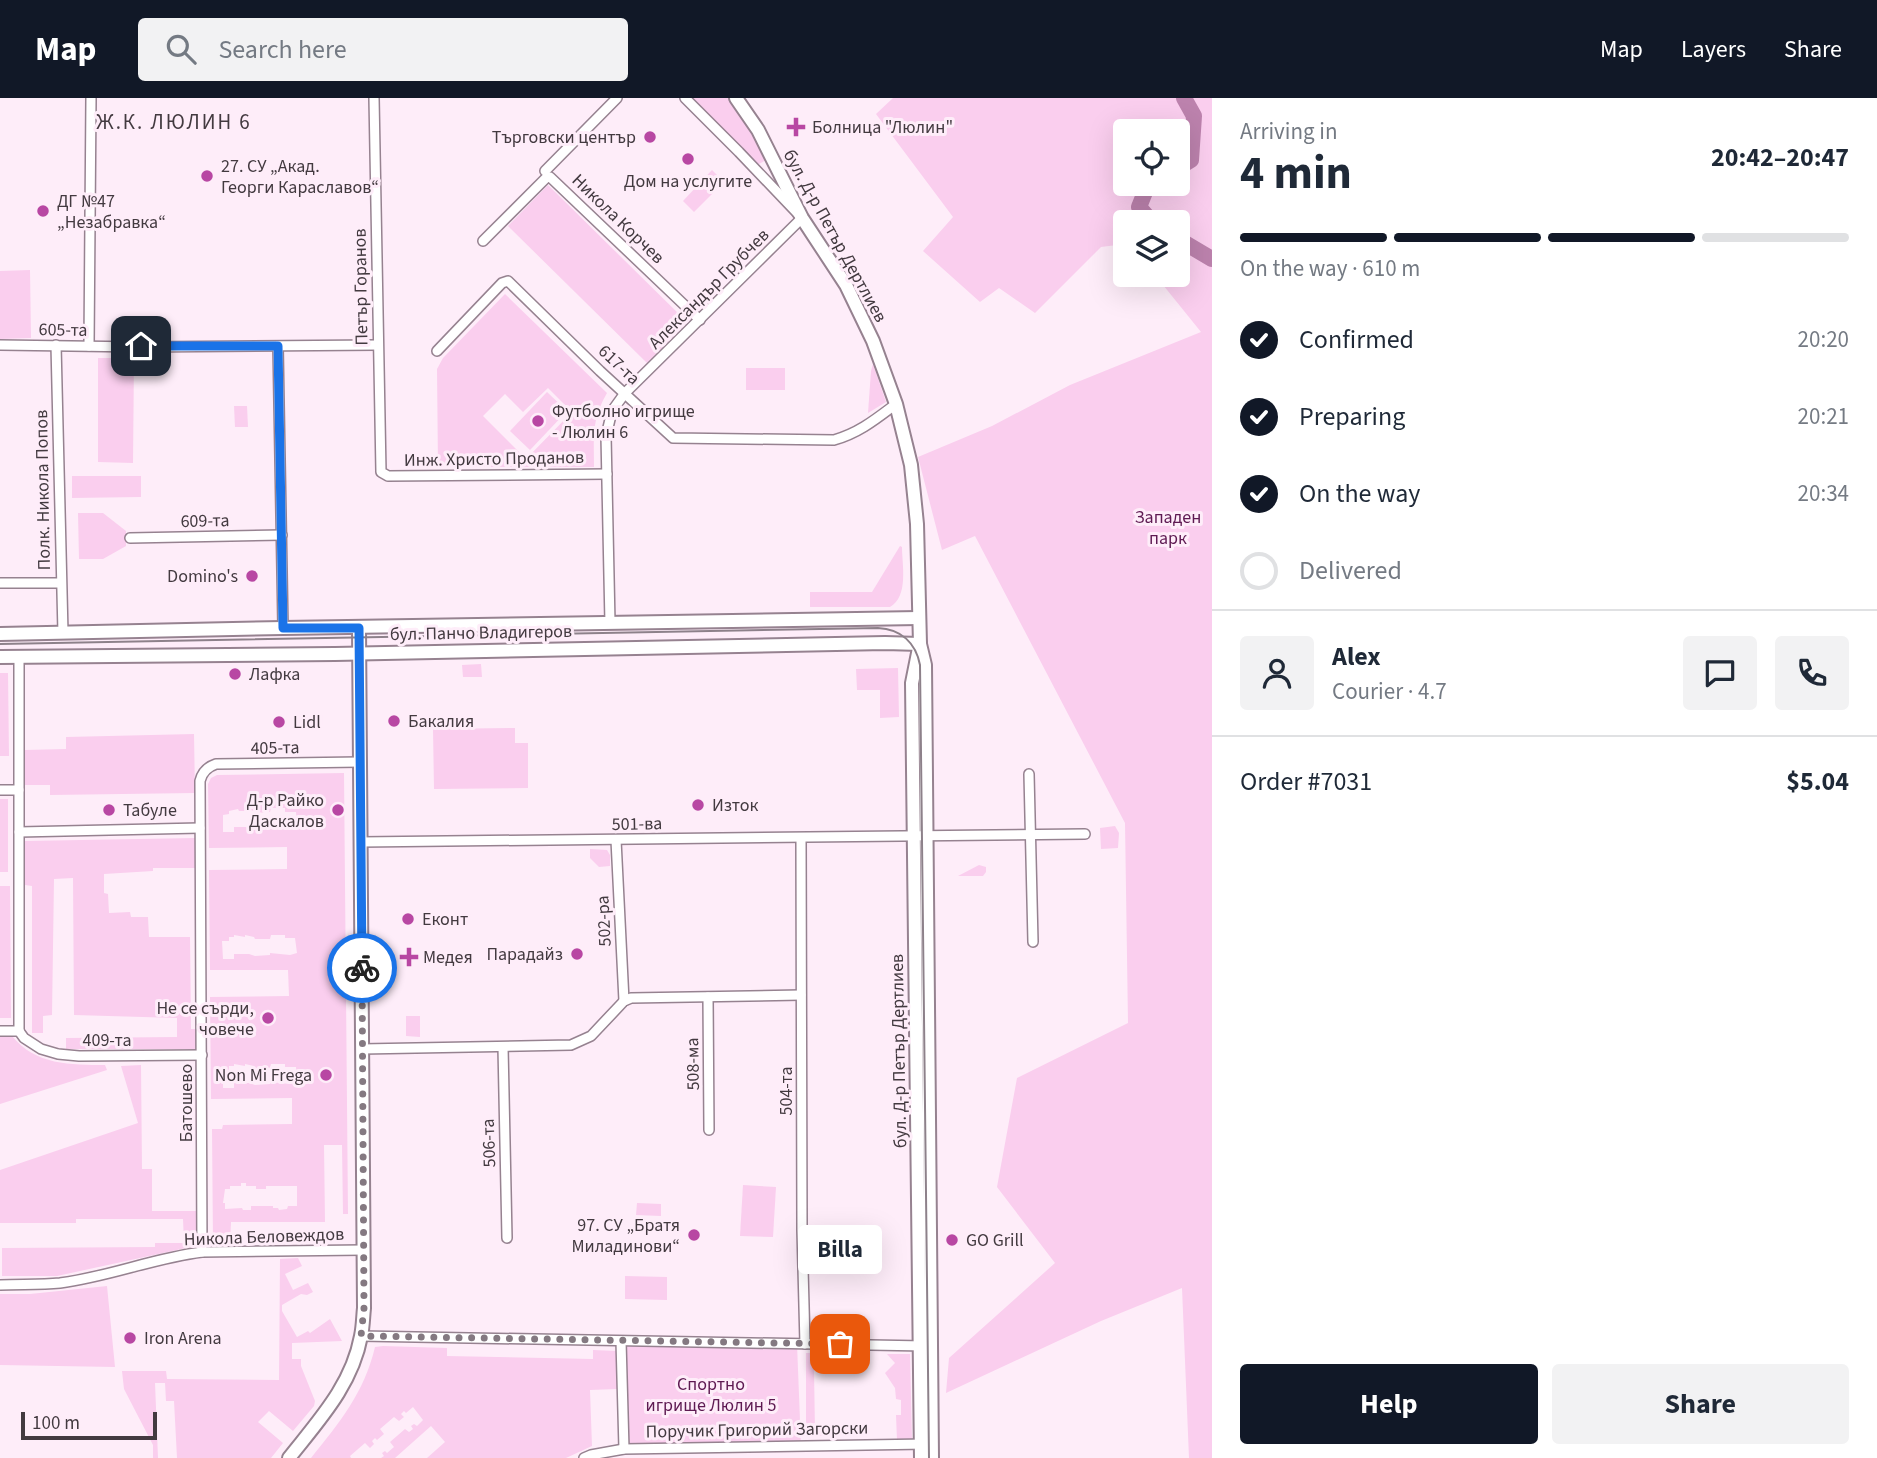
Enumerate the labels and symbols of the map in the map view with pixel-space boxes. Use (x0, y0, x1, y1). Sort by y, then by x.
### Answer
district label: Ж.К. ЛЮЛИН 6 (96, 107, 252, 137)
place label: Болница "Люлин" (812, 115, 953, 140)
marker: Болница "Люлин" (786, 117, 806, 137)
place label: Търговски център (492, 125, 636, 150)
marker: Търговски център (642, 129, 658, 145)
street label: бул. Д-р Петър Дертлиев (777, 145, 893, 327)
marker: Дом на услугите (680, 151, 696, 167)
place label: 27. СУ „Акад. Георги Караславов“ (221, 154, 379, 200)
marker: 27. СУ „Акад. Георги Караславов“ (199, 168, 215, 184)
street label: Никола Корчев (566, 168, 670, 270)
place label: Дом на услугите (624, 169, 752, 194)
place label: ДГ №47 „Незабравка“ (57, 189, 166, 235)
marker: ДГ №47 „Незабравка“ (35, 203, 51, 219)
street label: Александър Грубчев (643, 223, 775, 355)
street label: Петър Горанов (347, 228, 375, 346)
pin (111, 316, 171, 376)
street label: 605-та (38, 317, 88, 343)
street label: 617-та (593, 339, 645, 391)
place label: Футболно игрище - Люлин 6 (552, 399, 695, 445)
street label: Полк. Никола Попов (29, 409, 57, 571)
marker: Футболно игрище - Люлин 6 (530, 413, 546, 429)
street label: Инж. Христо Проданов (404, 445, 584, 473)
park label: Западен парк (1135, 505, 1201, 551)
street label: 609-та (180, 508, 230, 534)
place label: Domino's (167, 564, 238, 589)
marker: Domino's (244, 568, 260, 584)
street label: бул. Панчо Владигеров (390, 619, 572, 647)
place label: Лафка (249, 662, 300, 687)
marker: Лафка (227, 666, 243, 682)
place label: Бакалия (408, 709, 474, 734)
place label: Lidl (293, 710, 321, 735)
marker: Бакалия (386, 713, 402, 729)
marker: Lidl (271, 714, 287, 730)
street label: 405-та (250, 735, 300, 761)
place label: Д-р Райко Даскалов (246, 788, 324, 834)
place label: Изток (712, 793, 758, 818)
marker: Изток (690, 797, 706, 813)
place label: Табуле (123, 798, 177, 823)
marker: Табуле (101, 802, 117, 818)
marker: Д-р Райко Даскалов (330, 802, 346, 818)
street label: 501-ва (611, 811, 663, 837)
street label: 502-ра (590, 895, 618, 947)
place label: Еконт (422, 907, 468, 932)
marker: Еконт (400, 911, 416, 927)
courier (327, 933, 397, 1003)
place label: Парадайз (486, 942, 563, 967)
place label: Медея (423, 945, 473, 970)
marker: Парадайз (569, 946, 585, 962)
marker: Медея (401, 949, 417, 965)
street label: бул. Д-р Петър Дертлиев (885, 954, 913, 1148)
place label: Не се сърди, човече (156, 996, 254, 1042)
marker: Не се сърди, човече (260, 1010, 276, 1026)
street label: 409-та (83, 1028, 131, 1053)
street label: 508-ма (680, 1037, 706, 1091)
place label: Non Mi Frega (215, 1063, 312, 1088)
street label: Батошево (174, 1064, 199, 1142)
marker: Non Mi Frega (318, 1067, 334, 1083)
street label: 504-та (774, 1067, 799, 1115)
street label: 506-та (476, 1118, 502, 1168)
place label: 97. СУ „Братя Миладинови“ (571, 1213, 680, 1259)
street label: Никола Беловеждов (183, 1222, 345, 1252)
callout: Billa (798, 1225, 882, 1274)
marker: 97. СУ „Братя Миладинови“ (686, 1227, 702, 1243)
place label: GO Grill (966, 1228, 1024, 1253)
marker: GO Grill (944, 1232, 960, 1248)
pin (810, 1314, 870, 1374)
place label: Iron Arena (144, 1326, 222, 1351)
marker: Iron Arena (122, 1330, 138, 1346)
park label: Спортно игрище Люлин 5 (646, 1372, 777, 1418)
scale bar (21, 1409, 158, 1441)
street label: Поручик Григорий Загорски (645, 1416, 869, 1444)

